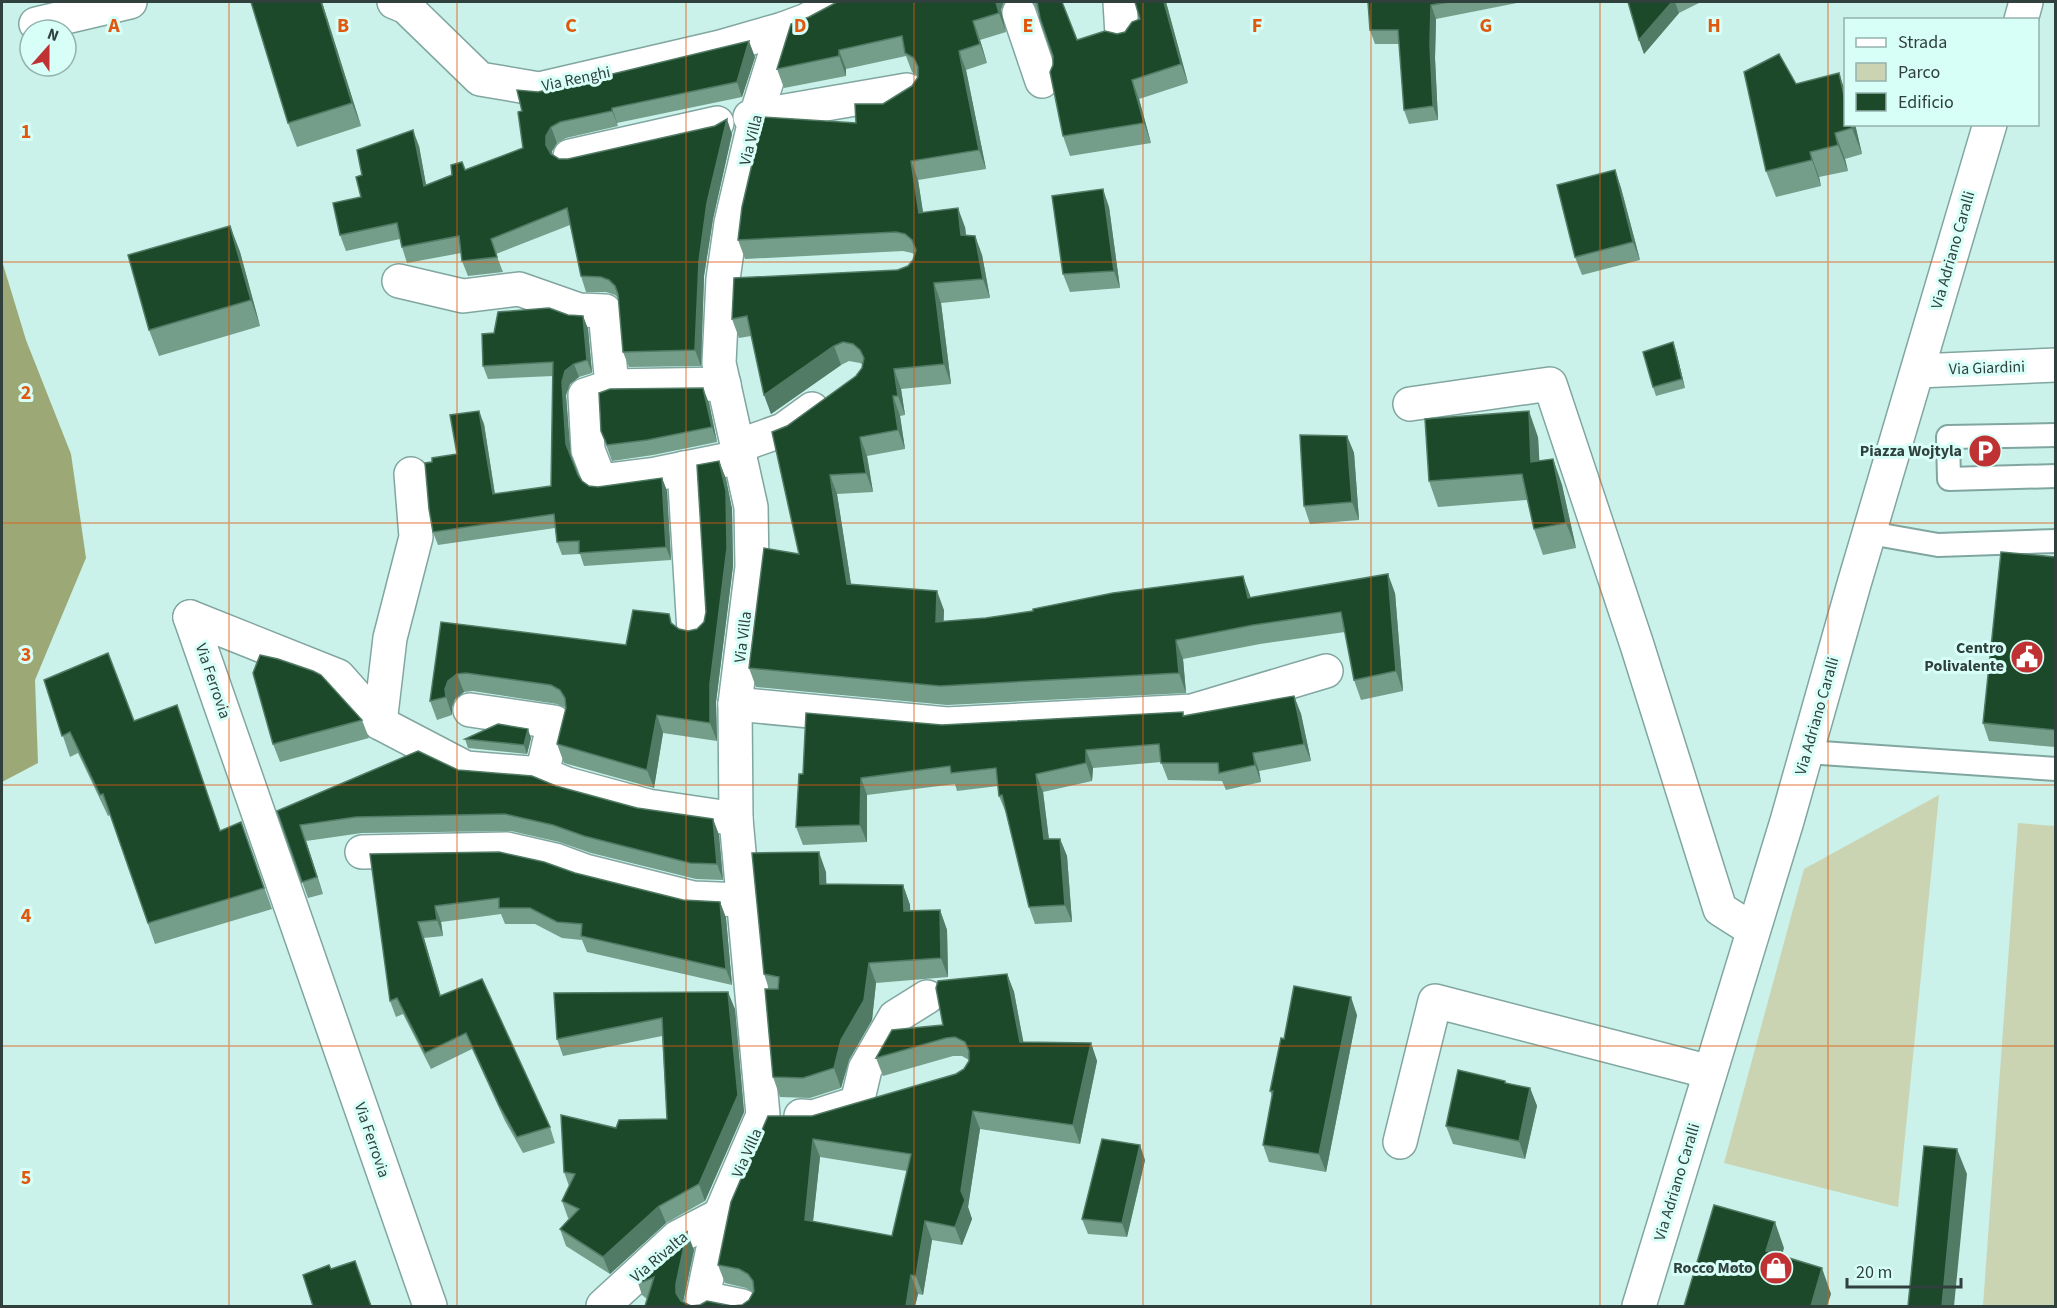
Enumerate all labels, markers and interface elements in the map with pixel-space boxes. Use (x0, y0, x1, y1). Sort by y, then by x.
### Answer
text: A (107, 12, 120, 40)
text: B (337, 12, 349, 40)
text: C (565, 12, 577, 40)
text: D (794, 12, 806, 40)
text: E (1023, 12, 1033, 40)
text: F (1252, 12, 1262, 40)
text: G (1480, 12, 1492, 40)
text: H (1707, 12, 1721, 40)
north arrow (18, 18, 78, 78)
legend (1844, 18, 2039, 126)
text: N (44, 23, 62, 47)
text: Strada (1898, 30, 1947, 55)
text: Parco (1898, 60, 1940, 85)
street label: Via Renghi (540, 61, 612, 97)
text: Edificio (1898, 90, 1954, 115)
street label: Via Villa (734, 112, 768, 168)
text: 1 (21, 118, 31, 146)
street label: Via Adriano Caralli (1926, 188, 1980, 312)
street label: Via Giardini (1949, 356, 2025, 380)
text: 2 (21, 379, 31, 407)
parking icon: Piazza Wojtyla (1967, 433, 2003, 469)
place label: Piazza Wojtyla (1860, 440, 1962, 462)
street label: Via Villa (729, 610, 757, 664)
place label: Centro Polivalente (1924, 637, 2004, 677)
public building icon: Centro Polivalente (2009, 639, 2045, 675)
street label: Via Ferrovia (190, 640, 236, 722)
text: 3 (21, 641, 31, 669)
street label: Via Adriano Caralli (1790, 654, 1844, 778)
text: 4 (21, 902, 32, 930)
street label: Via Ferrovia (349, 1099, 395, 1181)
street label: Via Adriano Caralli (1649, 1121, 1705, 1243)
street label: Via Villa (726, 1125, 768, 1181)
text: 5 (21, 1164, 31, 1192)
street label: Via Rivalta (626, 1226, 692, 1288)
shop icon: Rocco Moto (1758, 1250, 1794, 1286)
scale bar (1847, 1251, 1961, 1289)
place label: Rocco Moto (1673, 1257, 1753, 1279)
text: 20 m (1856, 1260, 1892, 1285)

